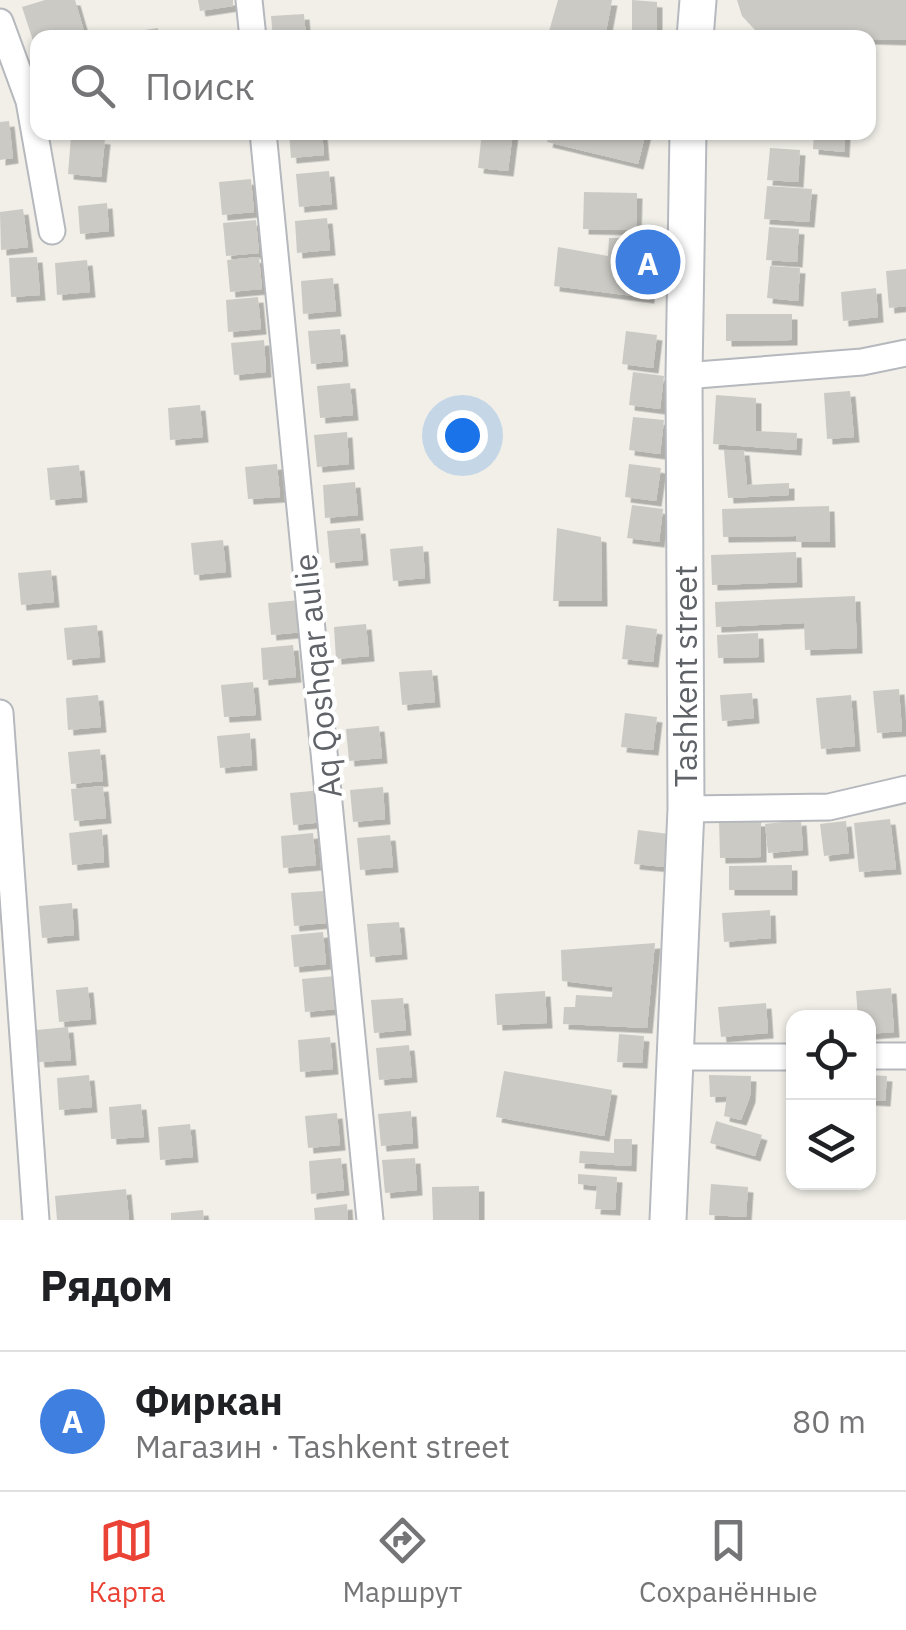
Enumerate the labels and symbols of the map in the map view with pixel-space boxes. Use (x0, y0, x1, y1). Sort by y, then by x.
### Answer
pin: A (616, 224, 680, 300)
your location (437, 410, 488, 461)
street label: Aq Qoshqar aulie (283, 552, 351, 800)
street label: Tashkent street (664, 565, 706, 787)

